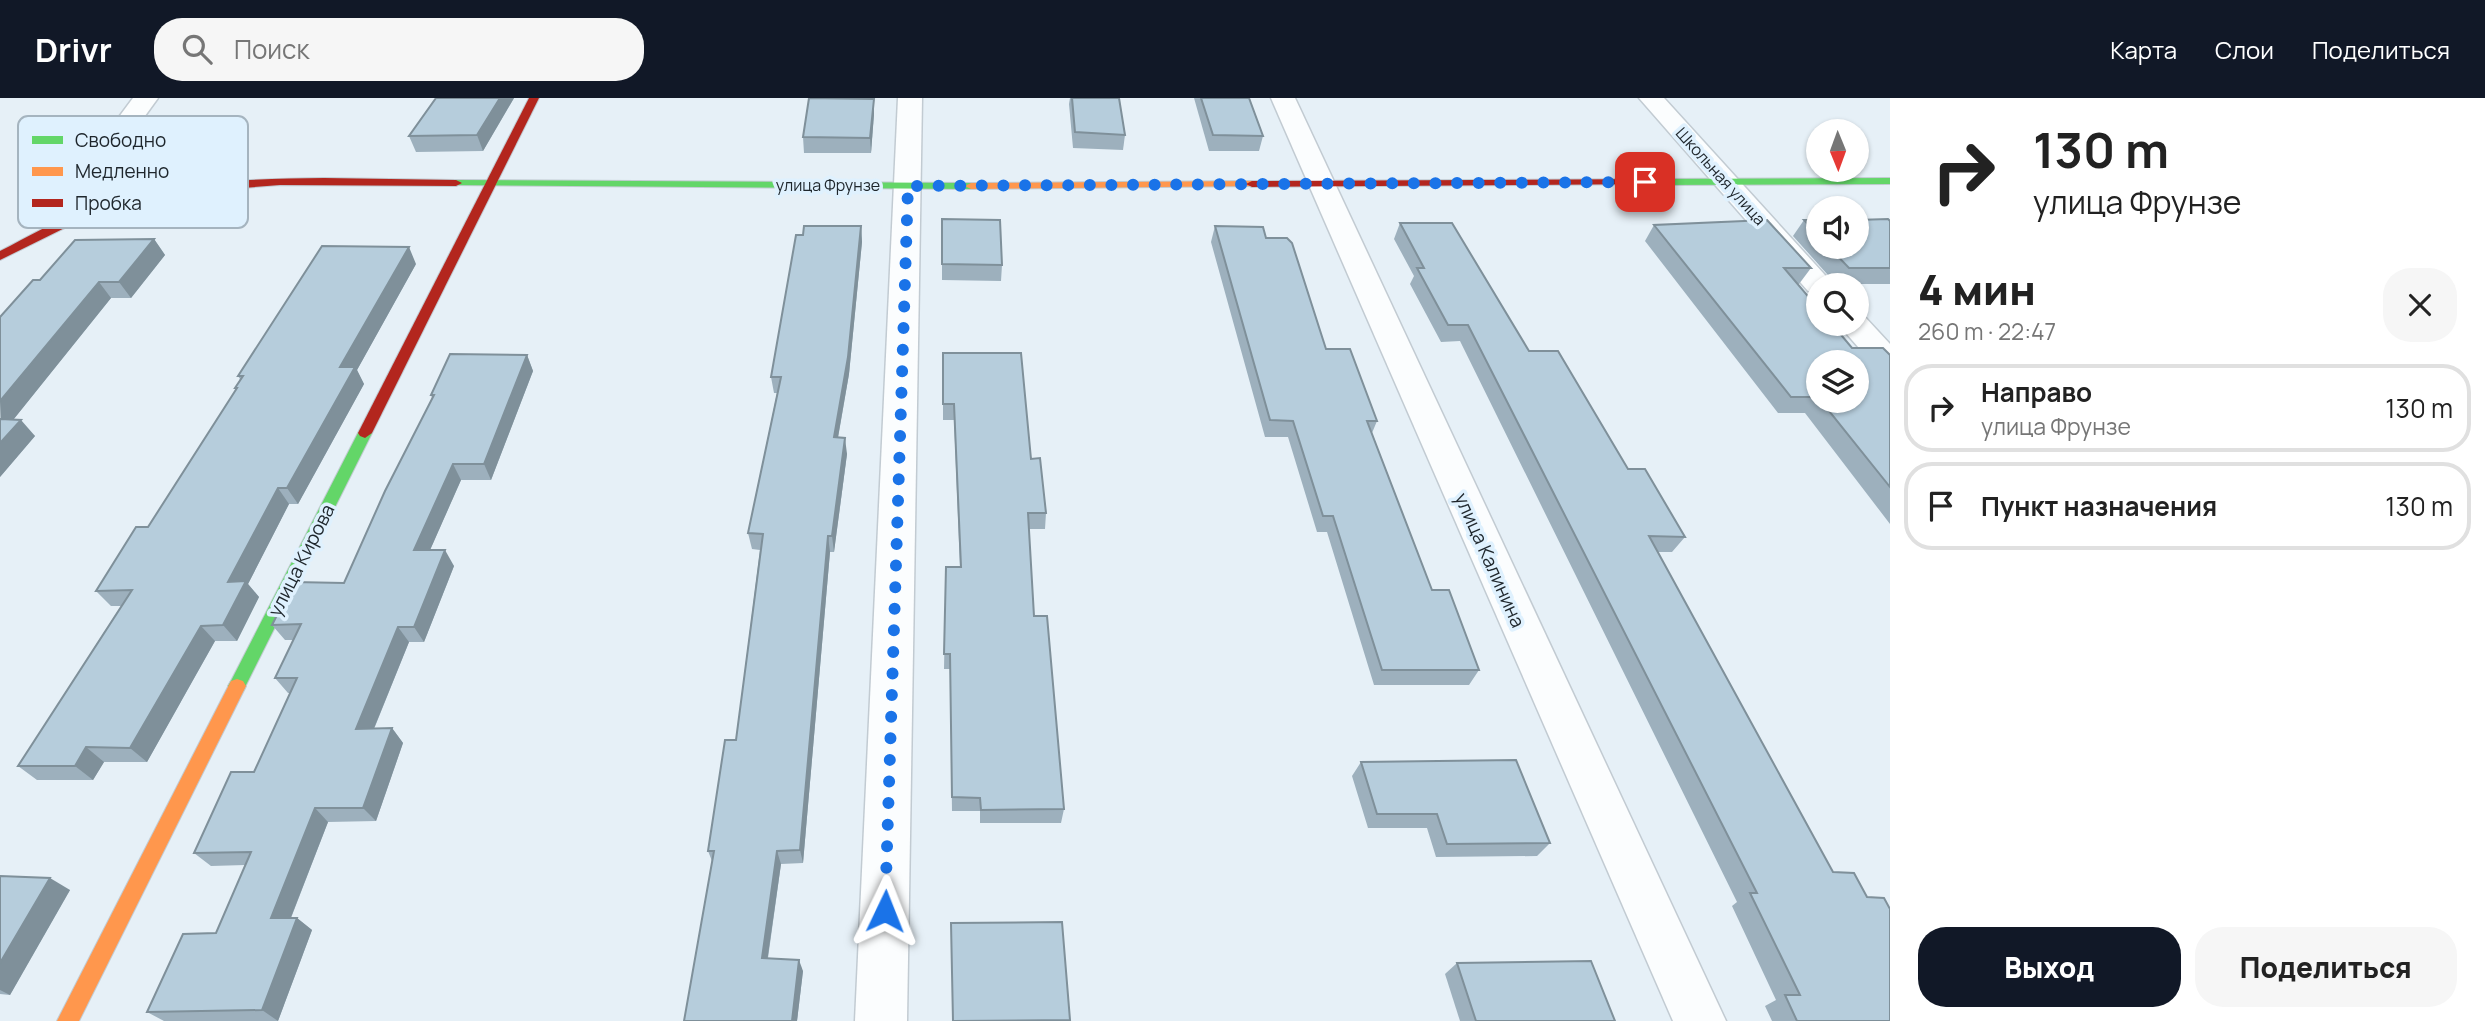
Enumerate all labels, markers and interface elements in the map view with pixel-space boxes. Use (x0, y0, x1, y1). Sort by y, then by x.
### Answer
search box (154, 18, 644, 81)
text: Drivr (35, 27, 112, 72)
icon: search (178, 30, 216, 68)
text: Поиск (234, 31, 309, 67)
text: Карта (2110, 33, 2177, 66)
text: Слои (2215, 33, 2274, 66)
text: Поделиться (2312, 33, 2450, 66)
legend (18, 116, 248, 228)
text: 130 m (2033, 116, 2169, 183)
north arrow (1806, 119, 1869, 182)
map controls (1806, 119, 1869, 413)
street label: Школьная улица (1671, 122, 1771, 230)
icon: right (1918, 126, 2009, 217)
text: Свободно (75, 127, 166, 153)
pin (1615, 152, 1675, 212)
text: Медленно (75, 158, 169, 184)
icon: arrive (1626, 163, 1664, 201)
street label: улица Фрунзе (776, 174, 880, 196)
text: улица Фрунзе (2033, 180, 2242, 224)
text: Пробка (75, 190, 142, 216)
button: sound (1806, 196, 1869, 259)
text: 4 мин (1918, 260, 2036, 318)
button: close (2383, 268, 2457, 342)
button: search (1806, 273, 1869, 336)
text: 260 m · 22:47 (1918, 315, 2056, 347)
button: layers (1806, 350, 1869, 413)
text: Направо (1981, 374, 2092, 410)
icon: right (1922, 389, 1960, 427)
text: 130 m (2385, 390, 2453, 426)
text: улица Фрунзе (1981, 410, 2131, 442)
icon: arrive (1922, 487, 1960, 525)
text: Пункт назначения (1981, 488, 2217, 524)
text: 130 m (2385, 488, 2453, 524)
street label: улица Калинина (1449, 489, 1531, 631)
street label: улица Кирова (262, 499, 340, 621)
position arrow (848, 874, 922, 948)
button: Выход (1918, 927, 2181, 1007)
button: Поделиться (2195, 927, 2457, 1007)

